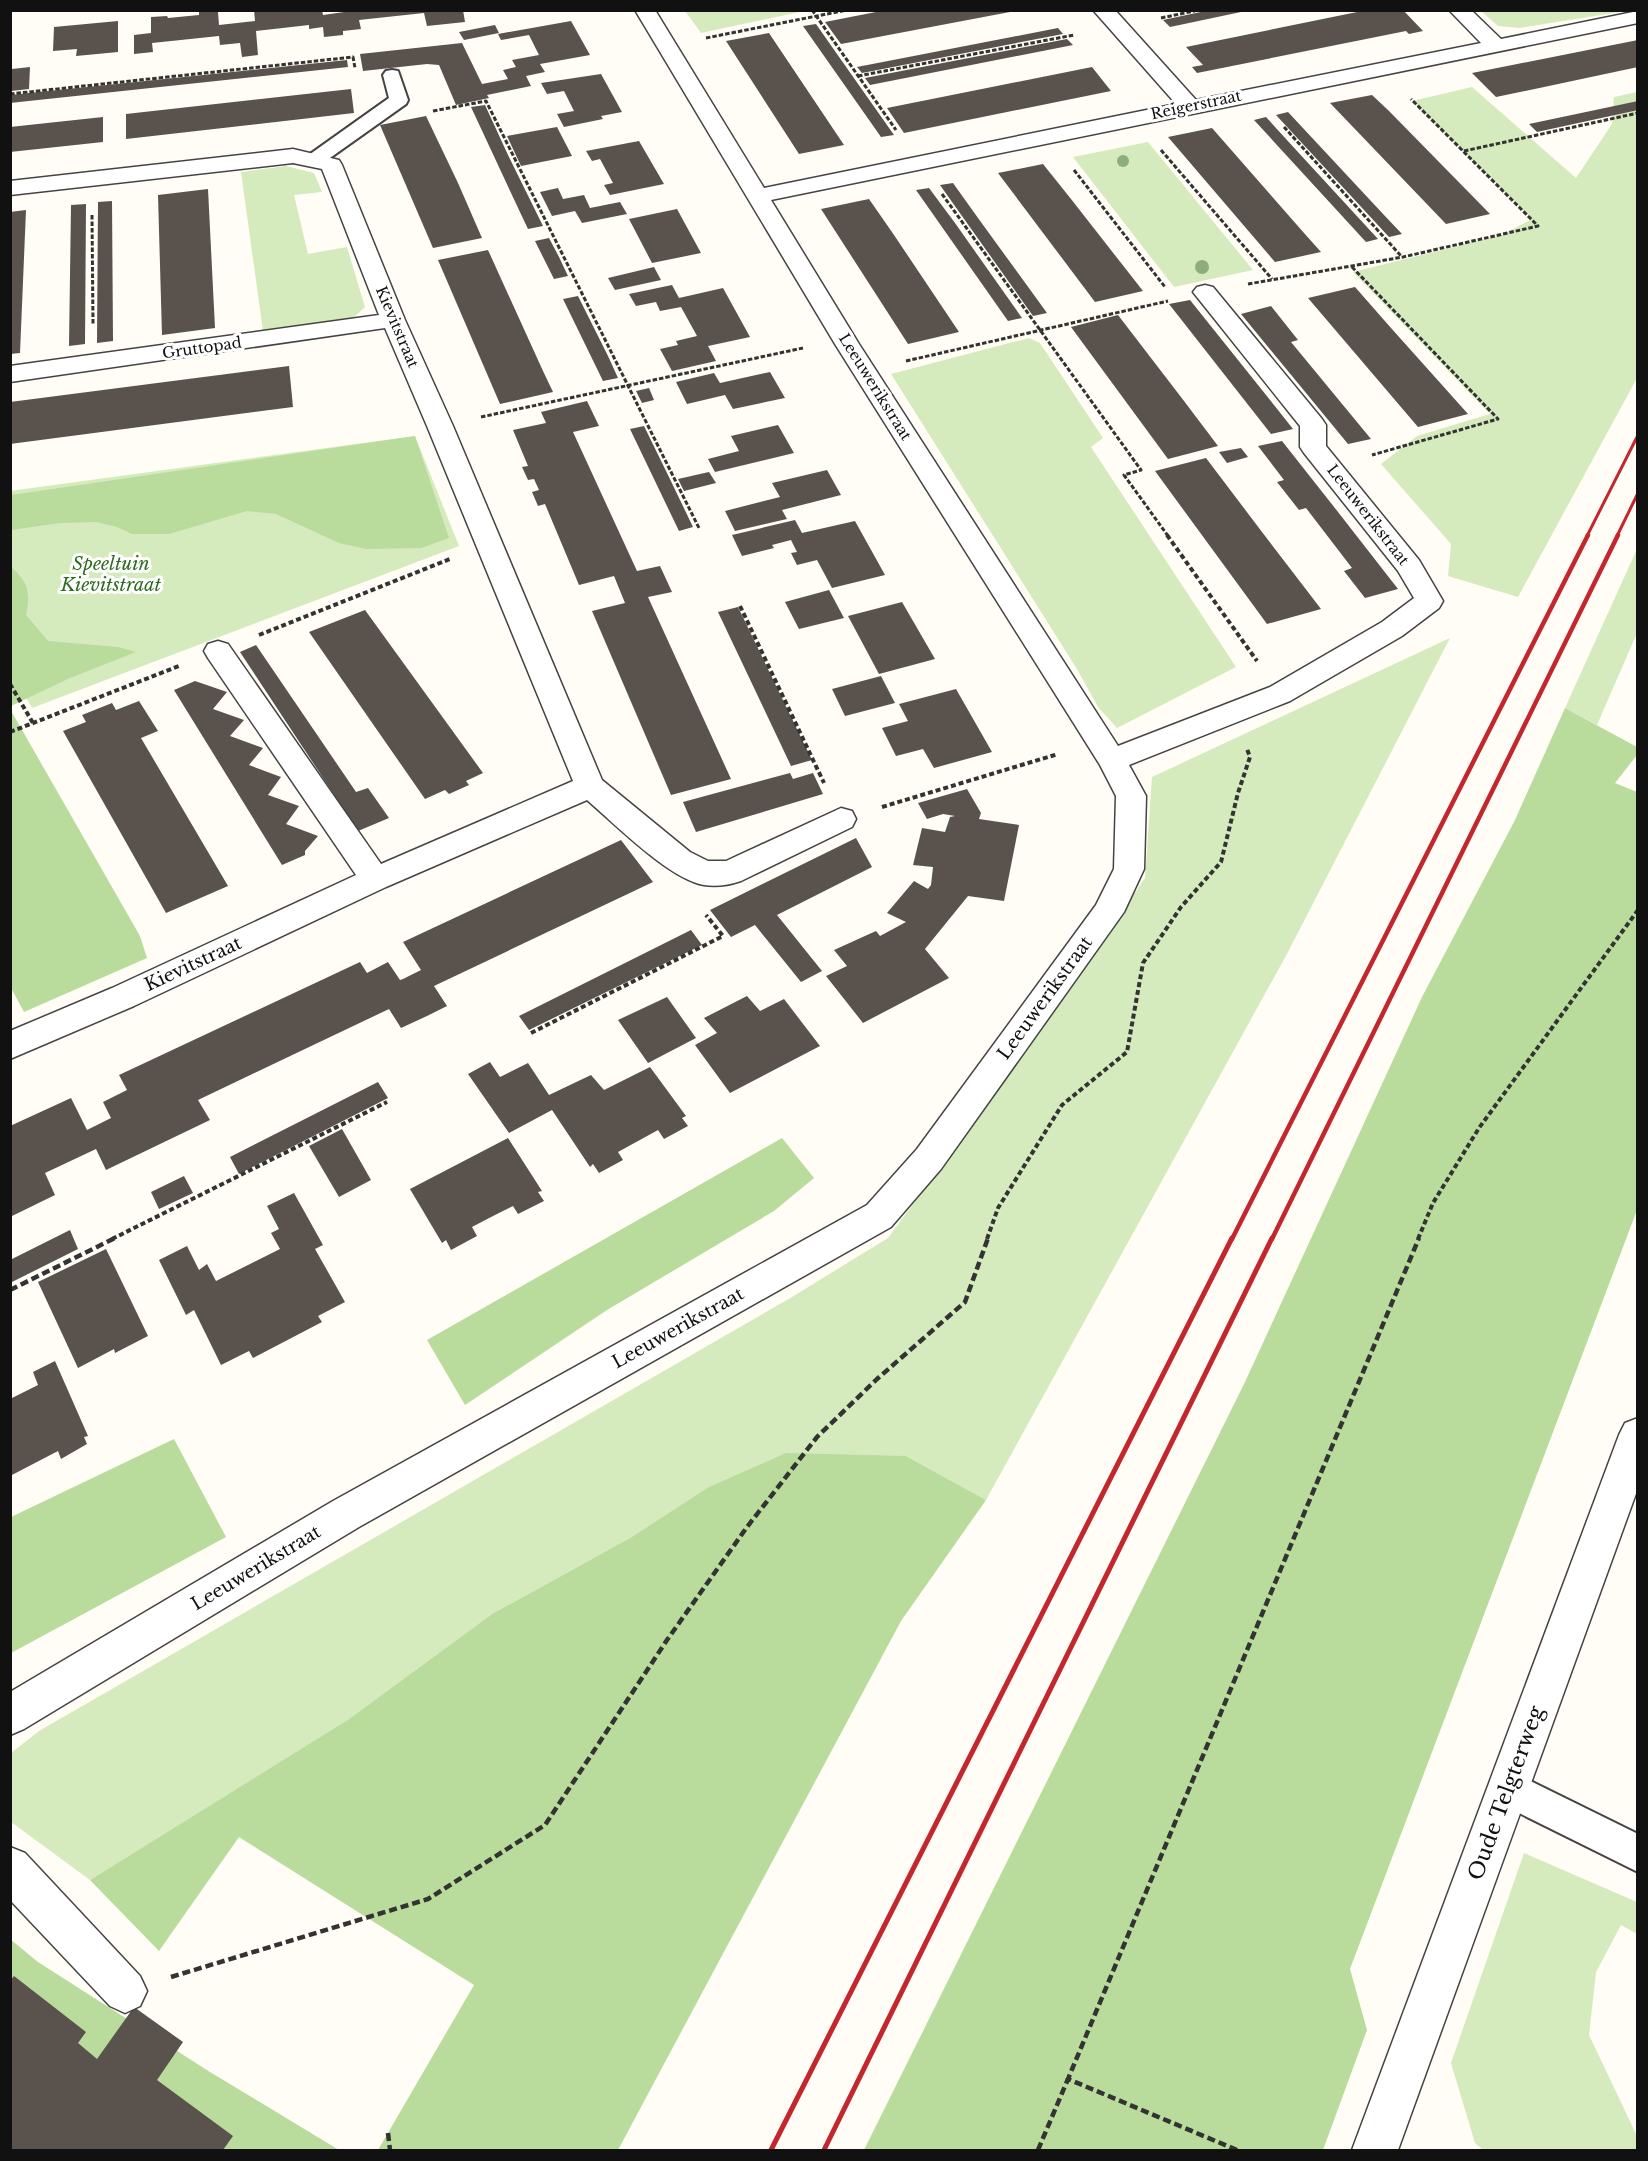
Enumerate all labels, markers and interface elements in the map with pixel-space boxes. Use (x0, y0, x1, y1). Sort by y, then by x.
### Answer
street label: Reigerstraat (1149, 86, 1243, 123)
street label: Kievitstraat (372, 283, 423, 371)
street label: Leeuwerikstraat (835, 330, 916, 444)
street label: Gruttopad (161, 333, 243, 362)
street label: Leeuwerikstraat (1323, 460, 1414, 569)
park label: Speeltuin Kievitstraat (60, 553, 162, 596)
street label: Kievitstraat (141, 932, 245, 996)
street label: Leeuwerikstraat (993, 932, 1097, 1064)
street label: Leeuwerikstraat (608, 1283, 748, 1373)
street label: Leeuwerikstraat (187, 1521, 325, 1615)
street label: Oude Telgterweg (1462, 1702, 1550, 1884)

